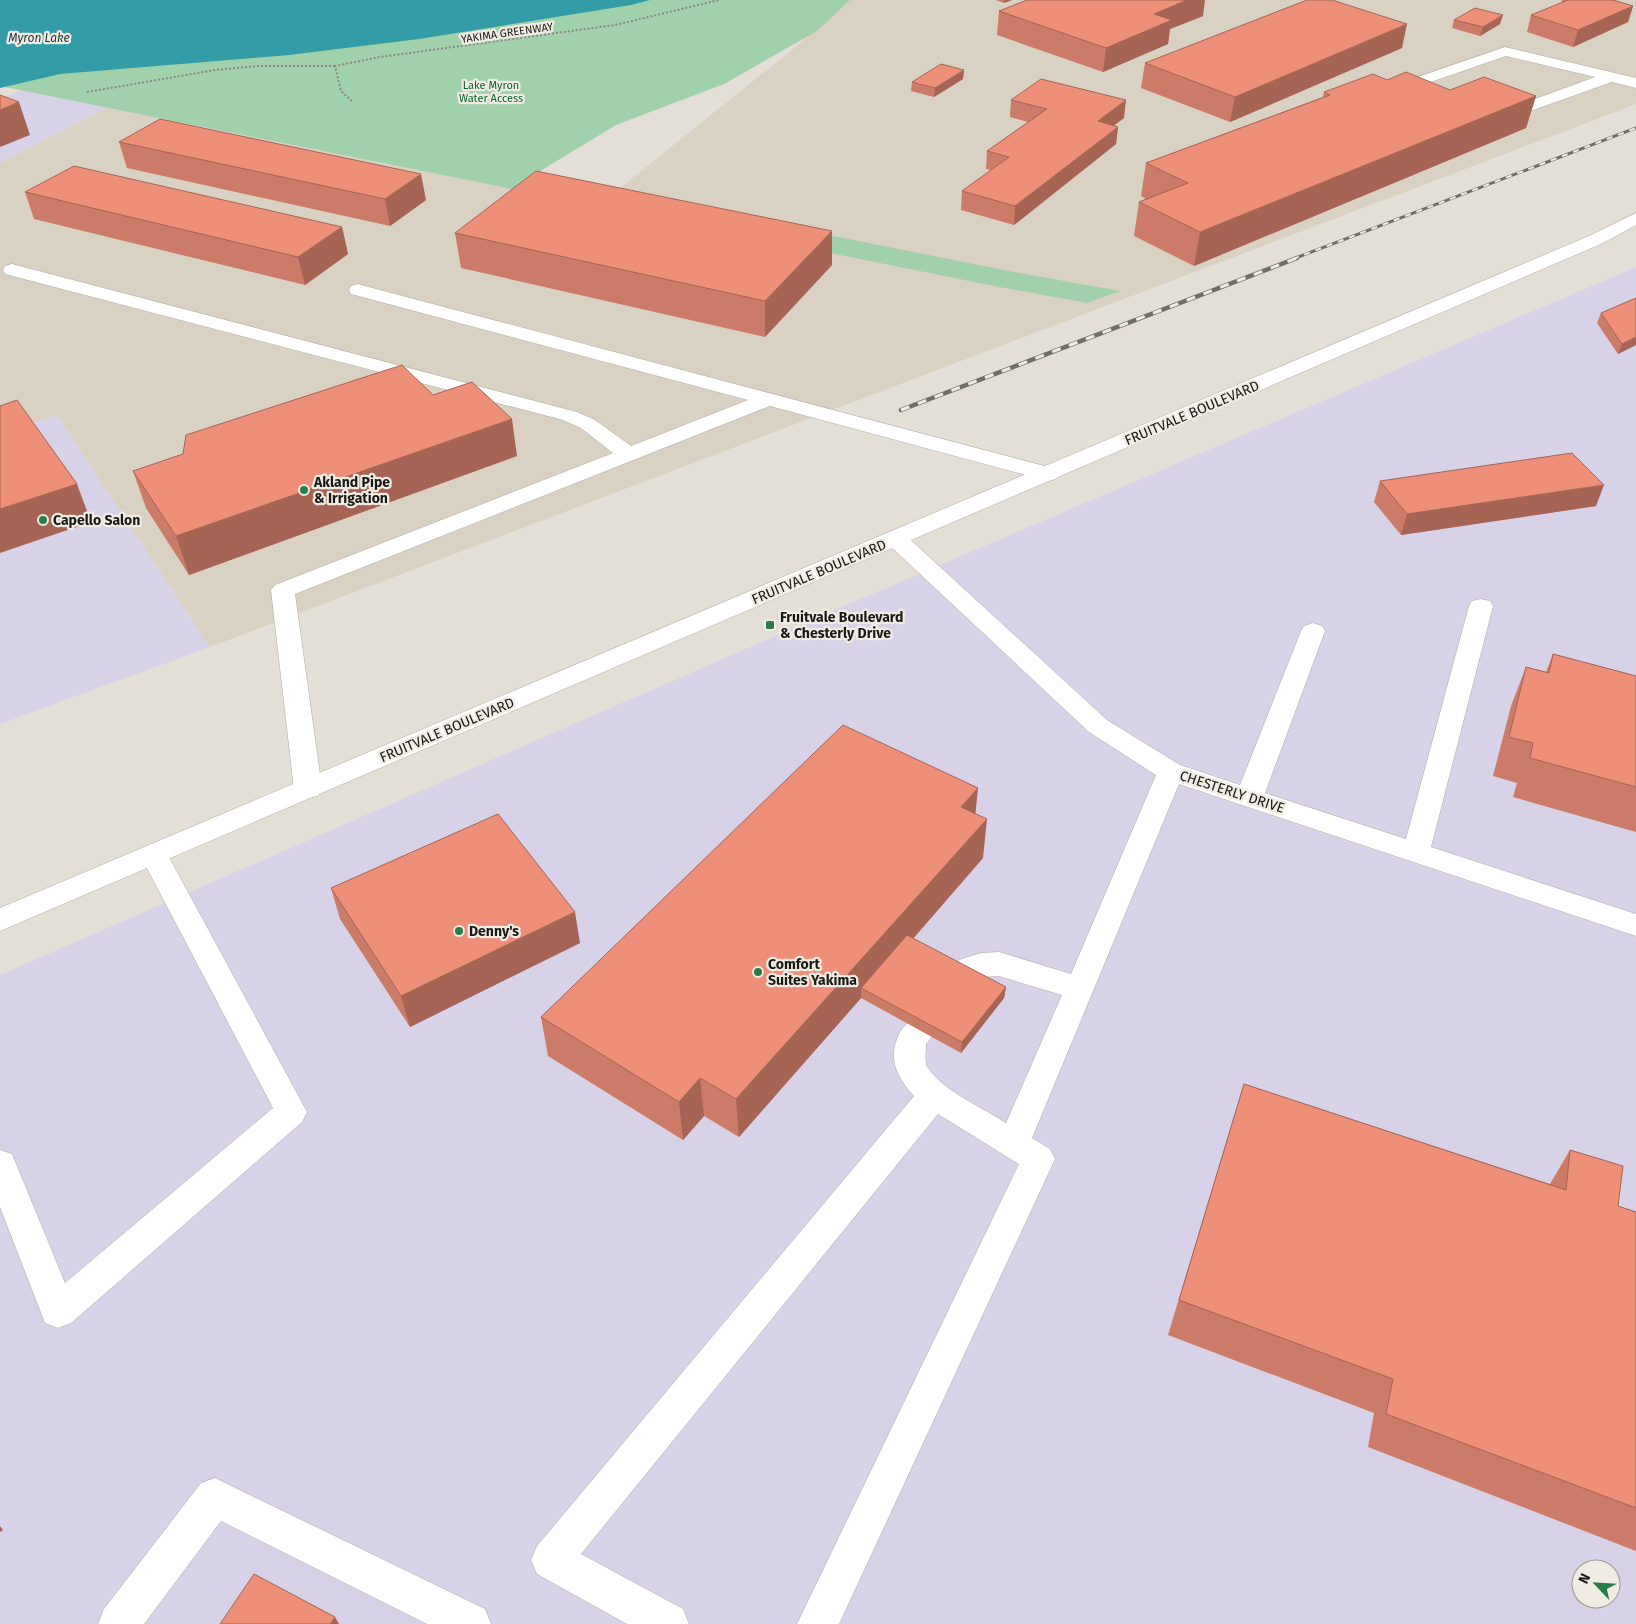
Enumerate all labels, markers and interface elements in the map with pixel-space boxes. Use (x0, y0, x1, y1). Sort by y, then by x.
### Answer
street label: YAKIMA GREENWAY (460, 20, 554, 46)
water label: Myron Lake (8, 31, 70, 45)
park label: Lake Myron Water Access (459, 79, 523, 105)
street label: FRUITVALE BOULEVARD (1122, 377, 1262, 449)
place label: Akland Pipe & Irrigation (313, 474, 390, 507)
marker: Akland Pipe & Irrigation (298, 484, 310, 496)
place label: Capello Salon (53, 512, 140, 529)
marker: Capello Salon (37, 514, 49, 526)
street label: FRUITVALE BOULEVARD (749, 536, 889, 608)
place label: Fruitvale Boulevard & Chesterly Drive (780, 609, 903, 642)
marker: Fruitvale Boulevard & Chesterly Drive (764, 619, 776, 631)
street label: FRUITVALE BOULEVARD (377, 694, 517, 766)
street label: CHESTERLY DRIVE (1177, 767, 1287, 817)
place label: Denny's (469, 923, 519, 940)
marker: Denny's (453, 925, 465, 937)
place label: Comfort Suites Yakima (768, 956, 857, 989)
marker: Comfort Suites Yakima (752, 966, 764, 978)
north arrow (1571, 1559, 1621, 1609)
text: N (1575, 1571, 1594, 1587)

